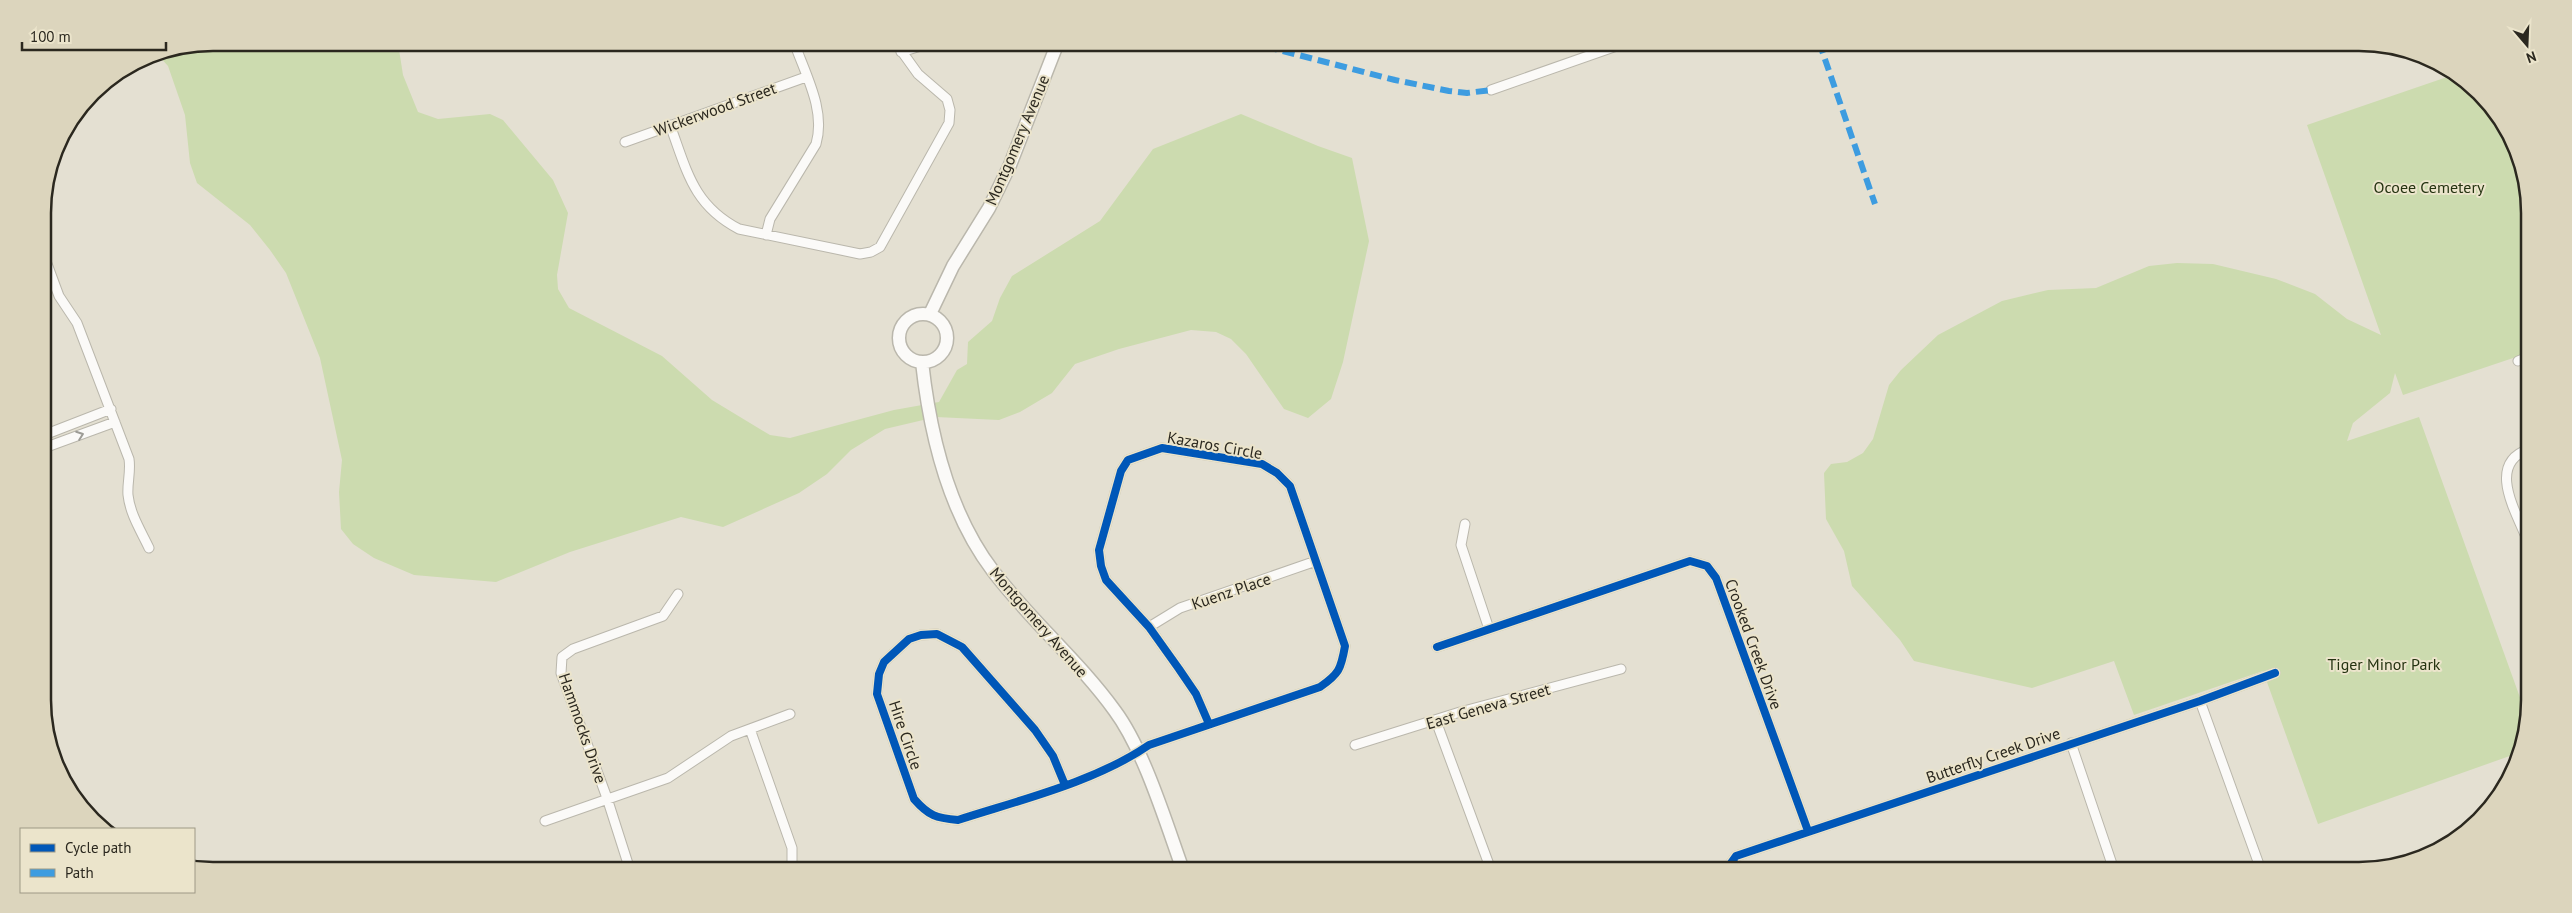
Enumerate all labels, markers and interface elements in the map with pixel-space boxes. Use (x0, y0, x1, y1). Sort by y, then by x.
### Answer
scale bar (22, 20, 166, 52)
north arrow (2502, 20, 2552, 70)
text: 100 m (30, 27, 71, 46)
text: N (2524, 47, 2539, 67)
street label: Montgomery Avenue (981, 72, 1053, 208)
street label: Wickerwood Street (651, 77, 779, 140)
park label: Ocoee Cemetery (2374, 177, 2485, 197)
street label: Kazaros Circle (1166, 427, 1264, 463)
one-way arrow (75, 431, 83, 441)
street label: Montgomery Avenue (986, 563, 1092, 681)
street label: Kuenz Place (1189, 568, 1273, 614)
street label: Crooked Creek Drive (1721, 576, 1787, 712)
park label: Tiger Minor Park (2327, 654, 2441, 674)
street label: Hammocks Drive (555, 670, 611, 786)
street label: East Geneva Street (1424, 679, 1553, 733)
street label: Hire Circle (885, 698, 927, 772)
street label: Butterfly Creek Drive (1923, 723, 2063, 787)
legend (20, 828, 195, 893)
text: Cycle path (65, 838, 131, 857)
text: Path (65, 863, 94, 882)

